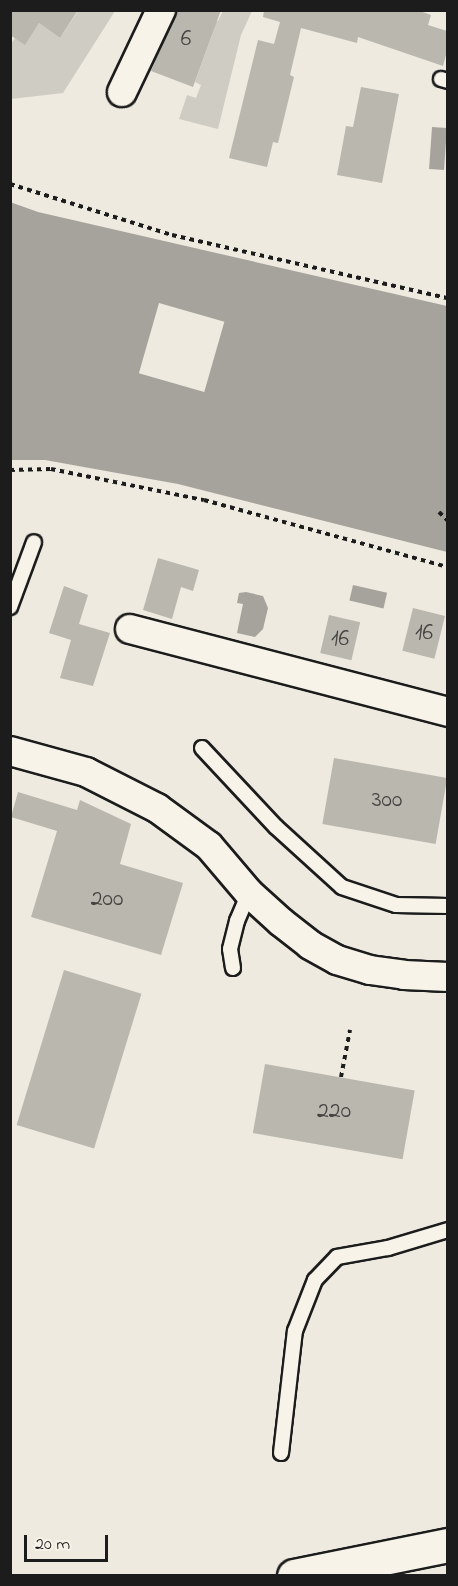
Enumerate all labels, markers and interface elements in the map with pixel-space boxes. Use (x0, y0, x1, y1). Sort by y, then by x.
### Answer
house number: 6 (181, 26, 191, 54)
house number: 16 (415, 620, 433, 648)
house number: 16 (331, 626, 349, 654)
house number: 300 (372, 787, 402, 815)
house number: 200 (91, 886, 123, 914)
house number: 220 (317, 1098, 351, 1126)
scale bar (27, 1523, 111, 1561)
text: 20 m (35, 1532, 70, 1558)

